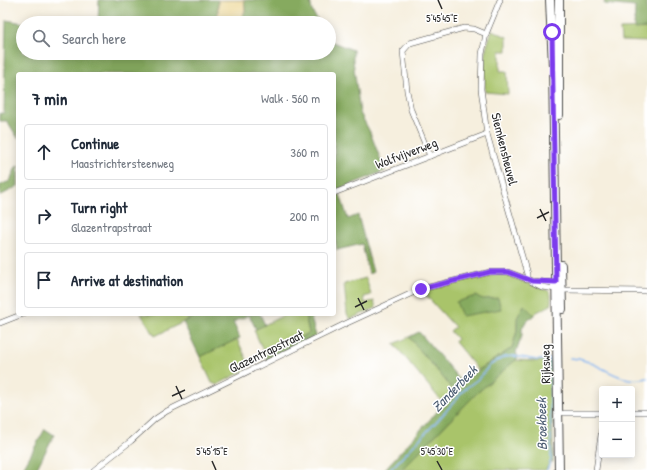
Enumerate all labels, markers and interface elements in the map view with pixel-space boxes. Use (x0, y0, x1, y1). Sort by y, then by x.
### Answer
text: 5°45'45"E (426, 12, 458, 25)
search box (16, 16, 336, 60)
route start (543, 23, 561, 41)
icon: search (30, 27, 52, 49)
text: Search here (62, 28, 126, 49)
text: 7 min (32, 87, 67, 110)
text: Walk · 560 m (261, 89, 320, 107)
street label: Siemkensheuvel (487, 111, 523, 188)
text: Continue (71, 133, 119, 154)
street label: Wolfvijverweg (372, 133, 440, 173)
icon: ahead (33, 141, 55, 163)
text: 360 m (290, 143, 319, 161)
text: Maastrichtersteenweg (71, 154, 174, 172)
text: Turn right (71, 197, 127, 218)
icon: right (33, 205, 55, 227)
text: 200 m (289, 207, 319, 225)
text: Glazentrapstraat (71, 218, 152, 236)
icon: arrive (33, 269, 55, 291)
text: Arrive at destination (71, 270, 183, 291)
route end (412, 280, 430, 298)
street label: Glazentrapstraat (226, 325, 307, 377)
street label: Rijksweg (536, 344, 554, 384)
water label: Zanderbeek (427, 360, 482, 415)
map controls (599, 386, 635, 458)
button: + (599, 386, 635, 422)
water label: Broekbeek (531, 397, 551, 450)
button: − (599, 422, 635, 458)
text: 5°45'15"E (196, 445, 228, 458)
text: 5°45'30"E (421, 445, 454, 458)

